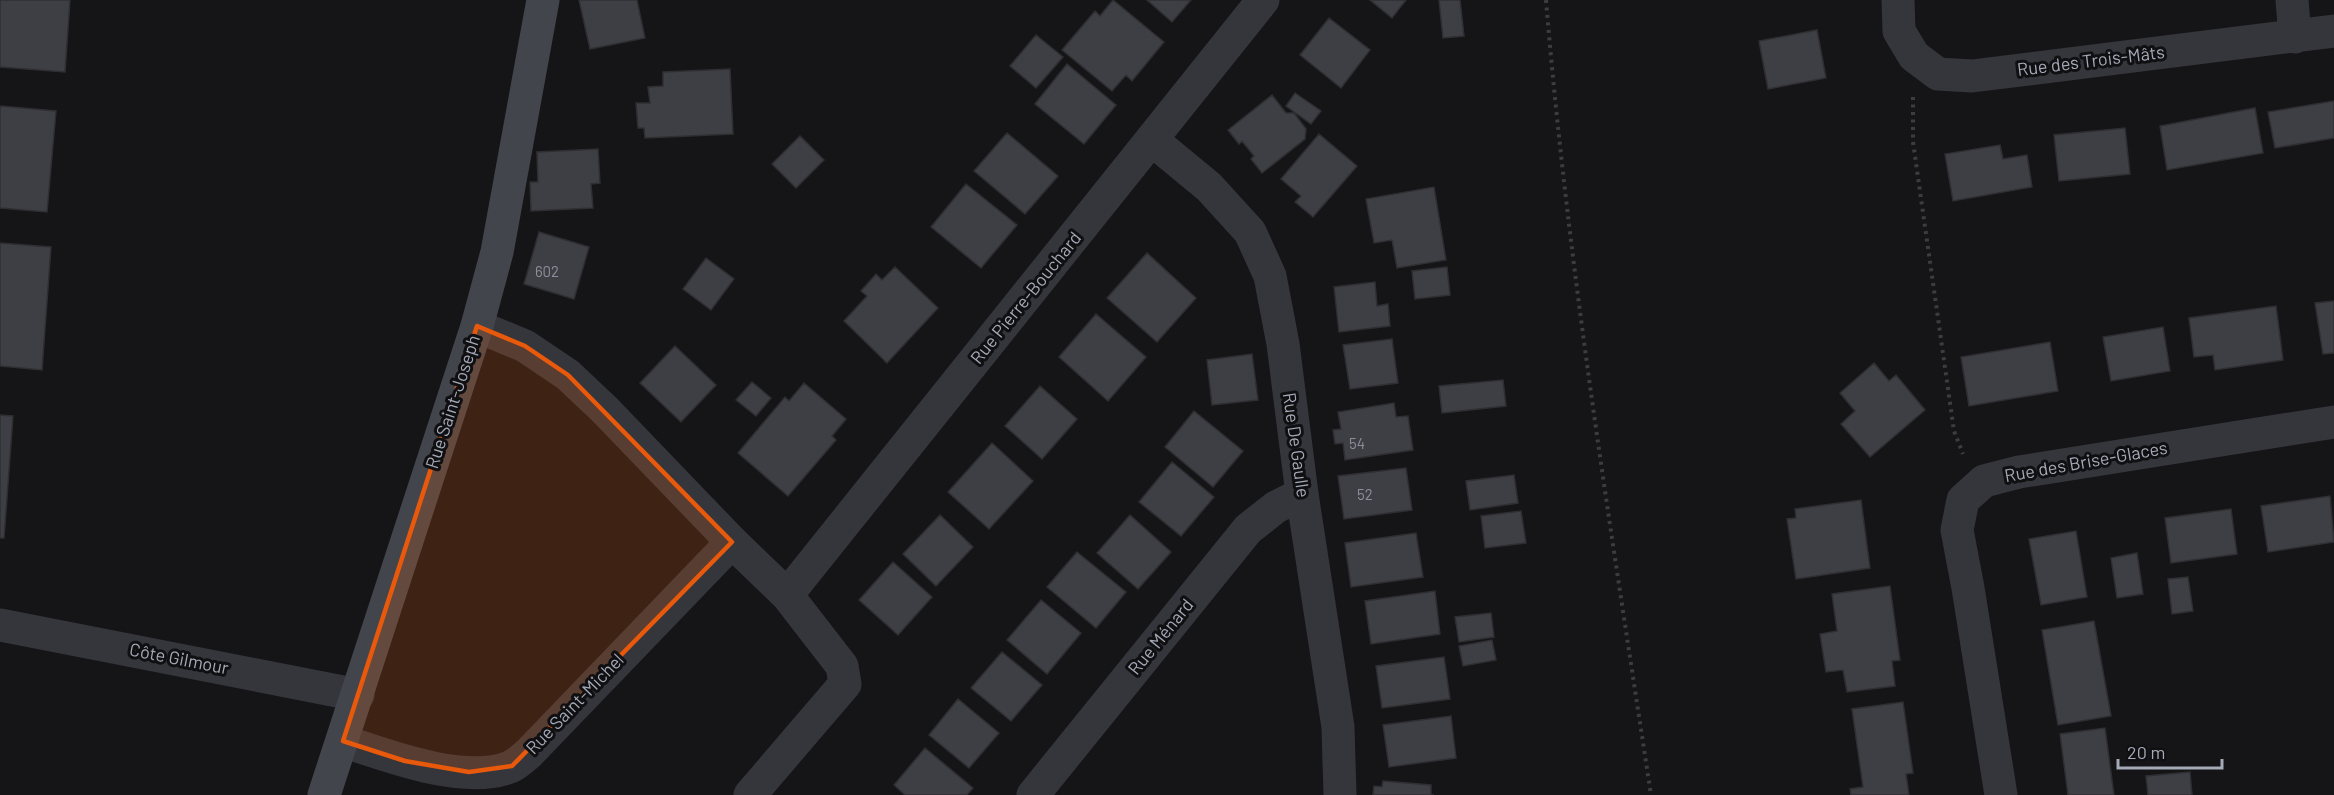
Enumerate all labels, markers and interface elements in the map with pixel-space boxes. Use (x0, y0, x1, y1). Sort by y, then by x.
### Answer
street label: Rue des Trois-Mâts (2016, 40, 2166, 80)
street label: Rue Pierre-Bouchard (965, 227, 1085, 368)
house number: 602 (535, 262, 559, 280)
street label: Rue Saint-Joseph (420, 332, 484, 471)
street label: Rue De Gaulle (1279, 391, 1315, 499)
house number: 54 (1349, 434, 1365, 452)
street label: Rue des Brise-Glaces (2003, 436, 2169, 486)
house number: 52 (1357, 485, 1373, 503)
street label: Rue Ménard (1123, 594, 1198, 679)
street label: Côte Gilmour (128, 638, 231, 678)
street label: Rue Saint-Michel (521, 648, 628, 758)
scale bar (2118, 732, 2222, 770)
text: 20 m (2127, 741, 2165, 763)

